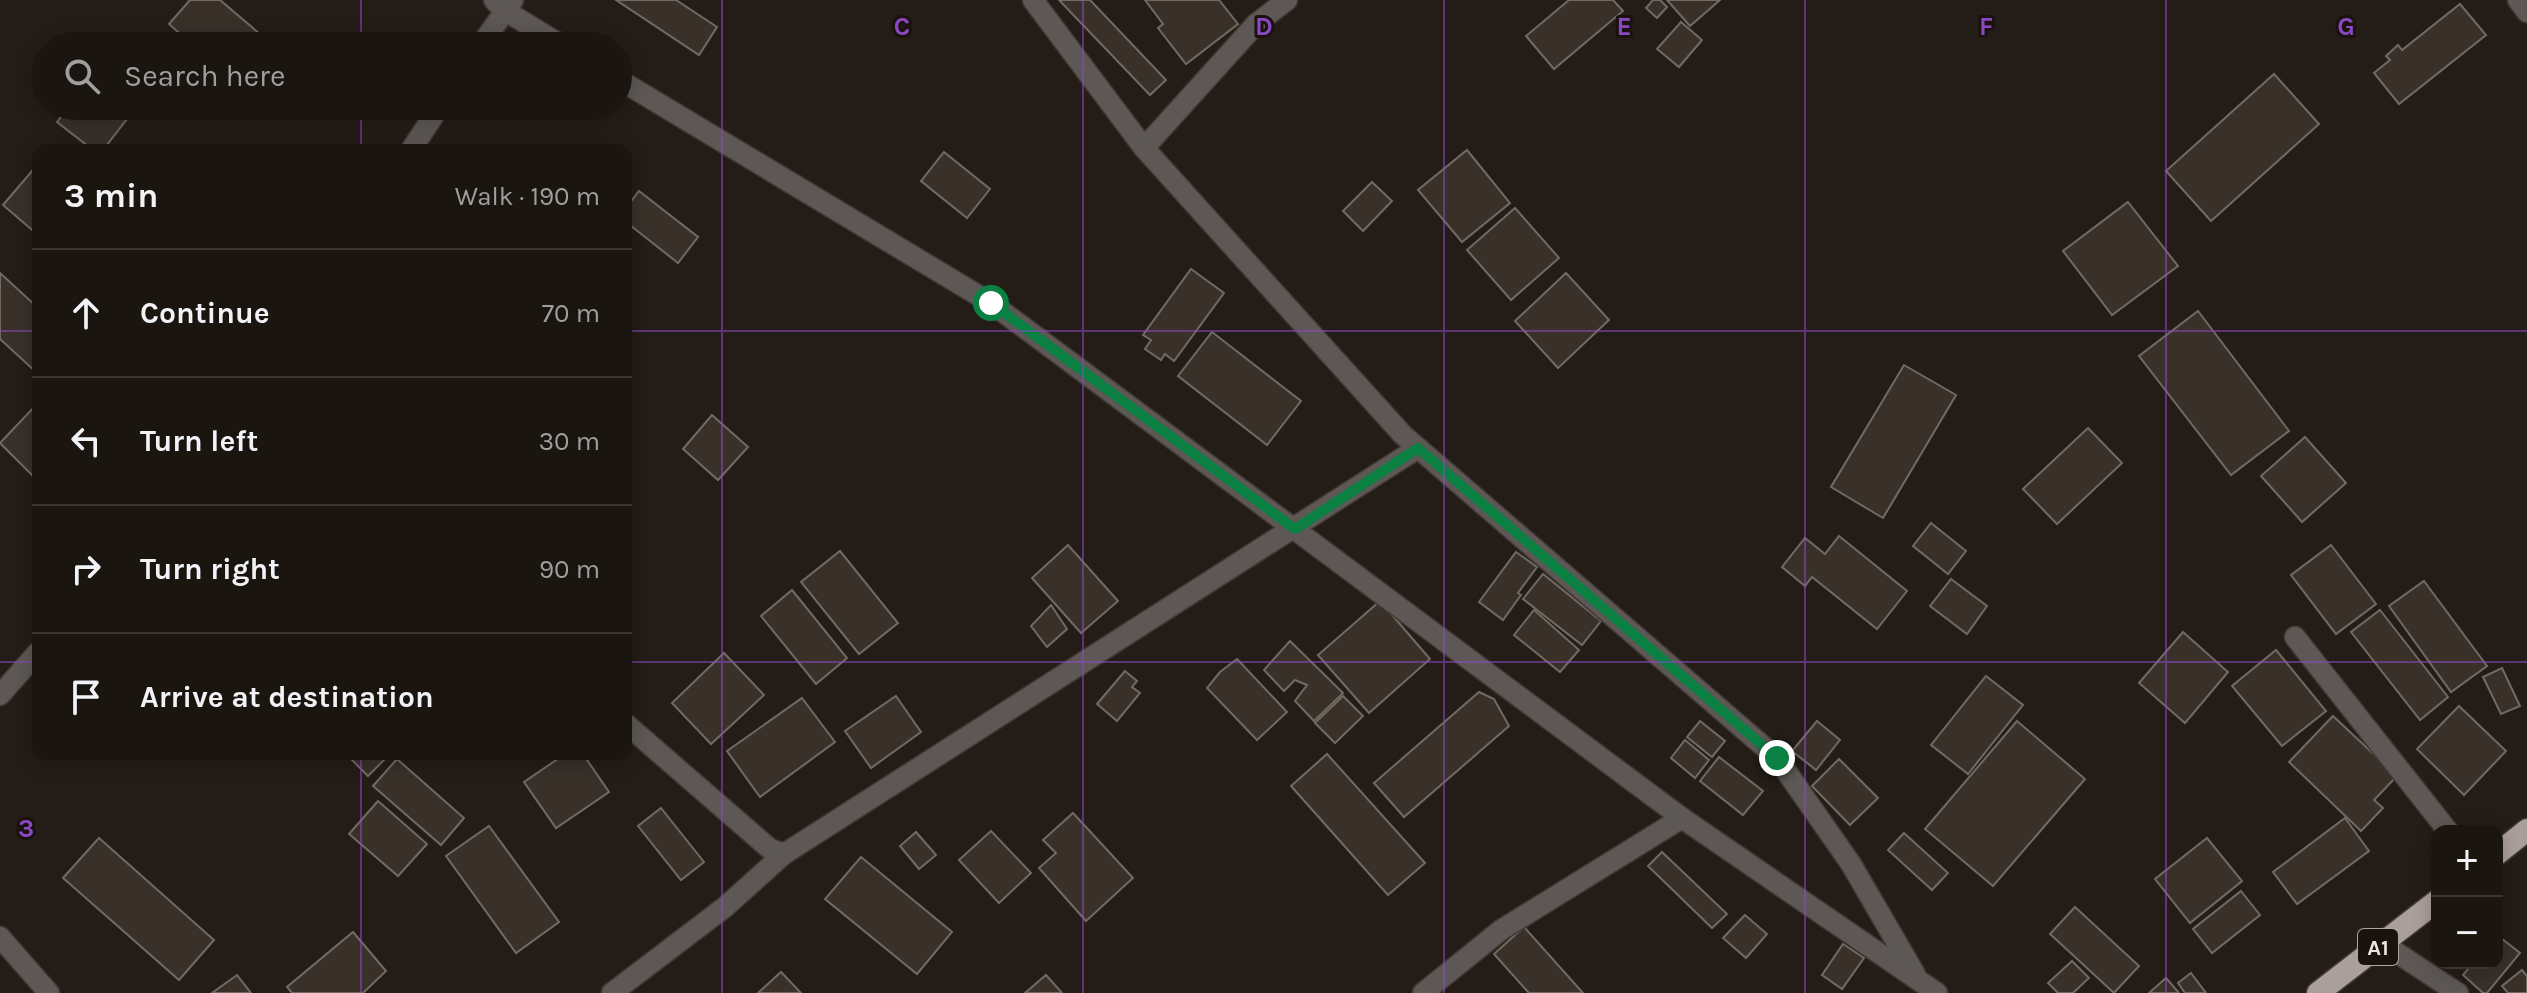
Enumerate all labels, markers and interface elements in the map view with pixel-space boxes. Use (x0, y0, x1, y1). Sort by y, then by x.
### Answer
text: C (894, 11, 910, 42)
text: D (1255, 11, 1273, 42)
text: E (1616, 11, 1632, 42)
text: F (1979, 11, 1993, 42)
text: G (2337, 11, 2355, 42)
search box (32, 32, 632, 120)
icon: search (60, 54, 104, 98)
text: Search here (124, 58, 285, 94)
text: 3 min (64, 176, 158, 216)
text: Walk · 190 m (455, 181, 600, 212)
route start (973, 285, 1009, 321)
icon: ahead (64, 291, 108, 335)
text: Continue (140, 295, 270, 331)
text: 70 m (542, 298, 600, 329)
icon: left (64, 419, 108, 463)
text: Turn left (140, 423, 258, 459)
text: 30 m (539, 426, 600, 457)
icon: right (64, 547, 108, 591)
text: Turn right (140, 551, 280, 587)
text: 90 m (539, 554, 600, 585)
icon: arrive (64, 675, 108, 719)
text: Arrive at destination (140, 679, 434, 715)
route end (1759, 740, 1795, 776)
text: 3 (18, 813, 34, 844)
map controls (2431, 825, 2503, 969)
button: + (2431, 825, 2503, 897)
button: − (2431, 897, 2503, 969)
road number: A1 (2358, 929, 2398, 965)

